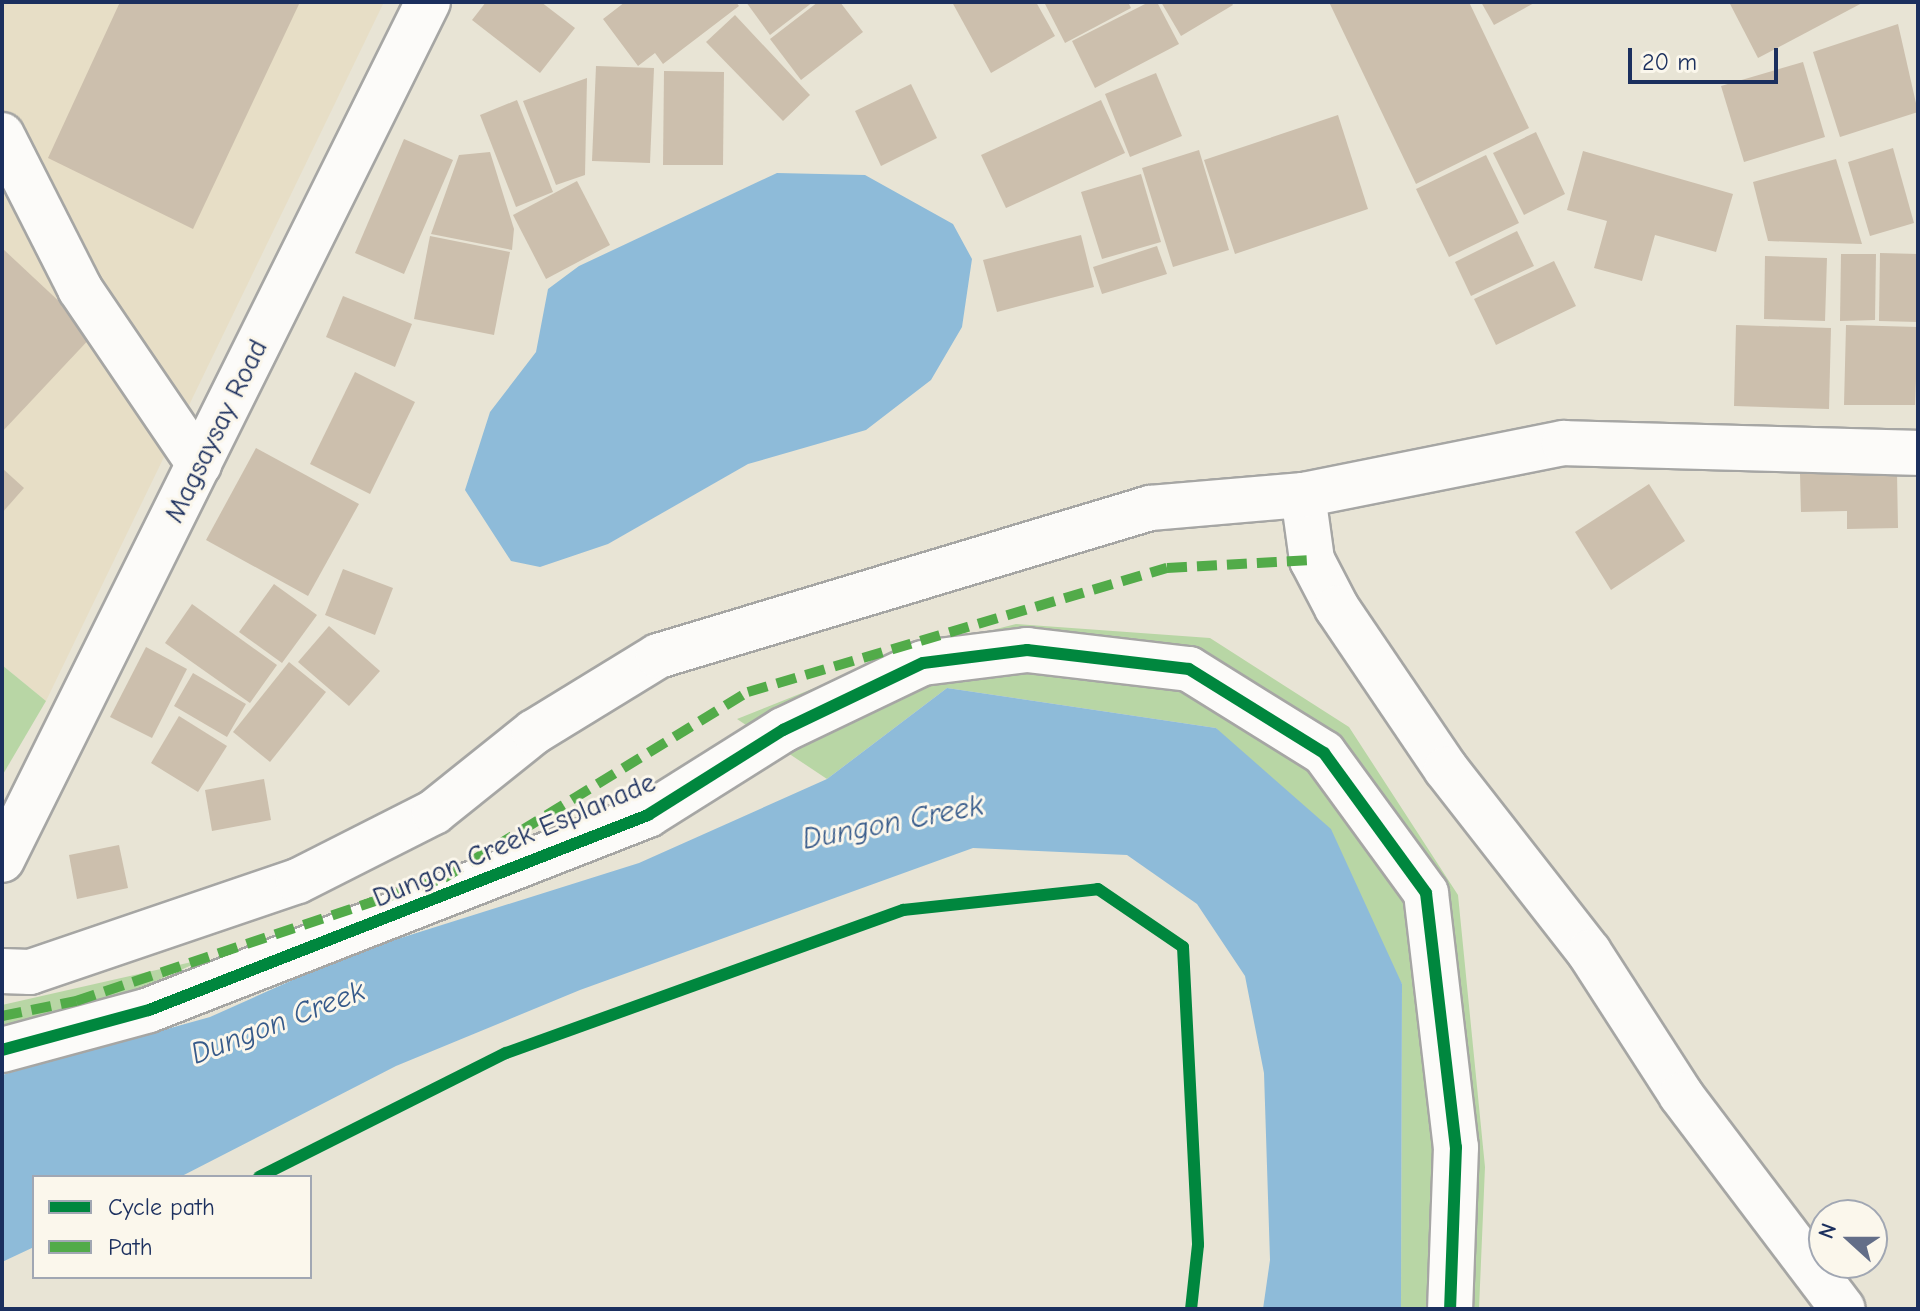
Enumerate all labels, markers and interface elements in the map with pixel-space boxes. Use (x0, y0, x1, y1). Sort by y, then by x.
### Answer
scale bar (1632, 32, 1782, 82)
text: 20 m (1642, 48, 1697, 76)
street label: Magsaysay Road (157, 334, 275, 528)
street label: Dungon Creek Esplanade (368, 765, 660, 915)
water label: Dungon Creek (799, 788, 987, 858)
water label: Dungon Creek (186, 973, 370, 1073)
legend (32, 1175, 312, 1279)
text: Cycle path (108, 1193, 215, 1221)
north arrow (1808, 1199, 1888, 1279)
text: N (1813, 1220, 1842, 1242)
text: Path (108, 1233, 153, 1261)

